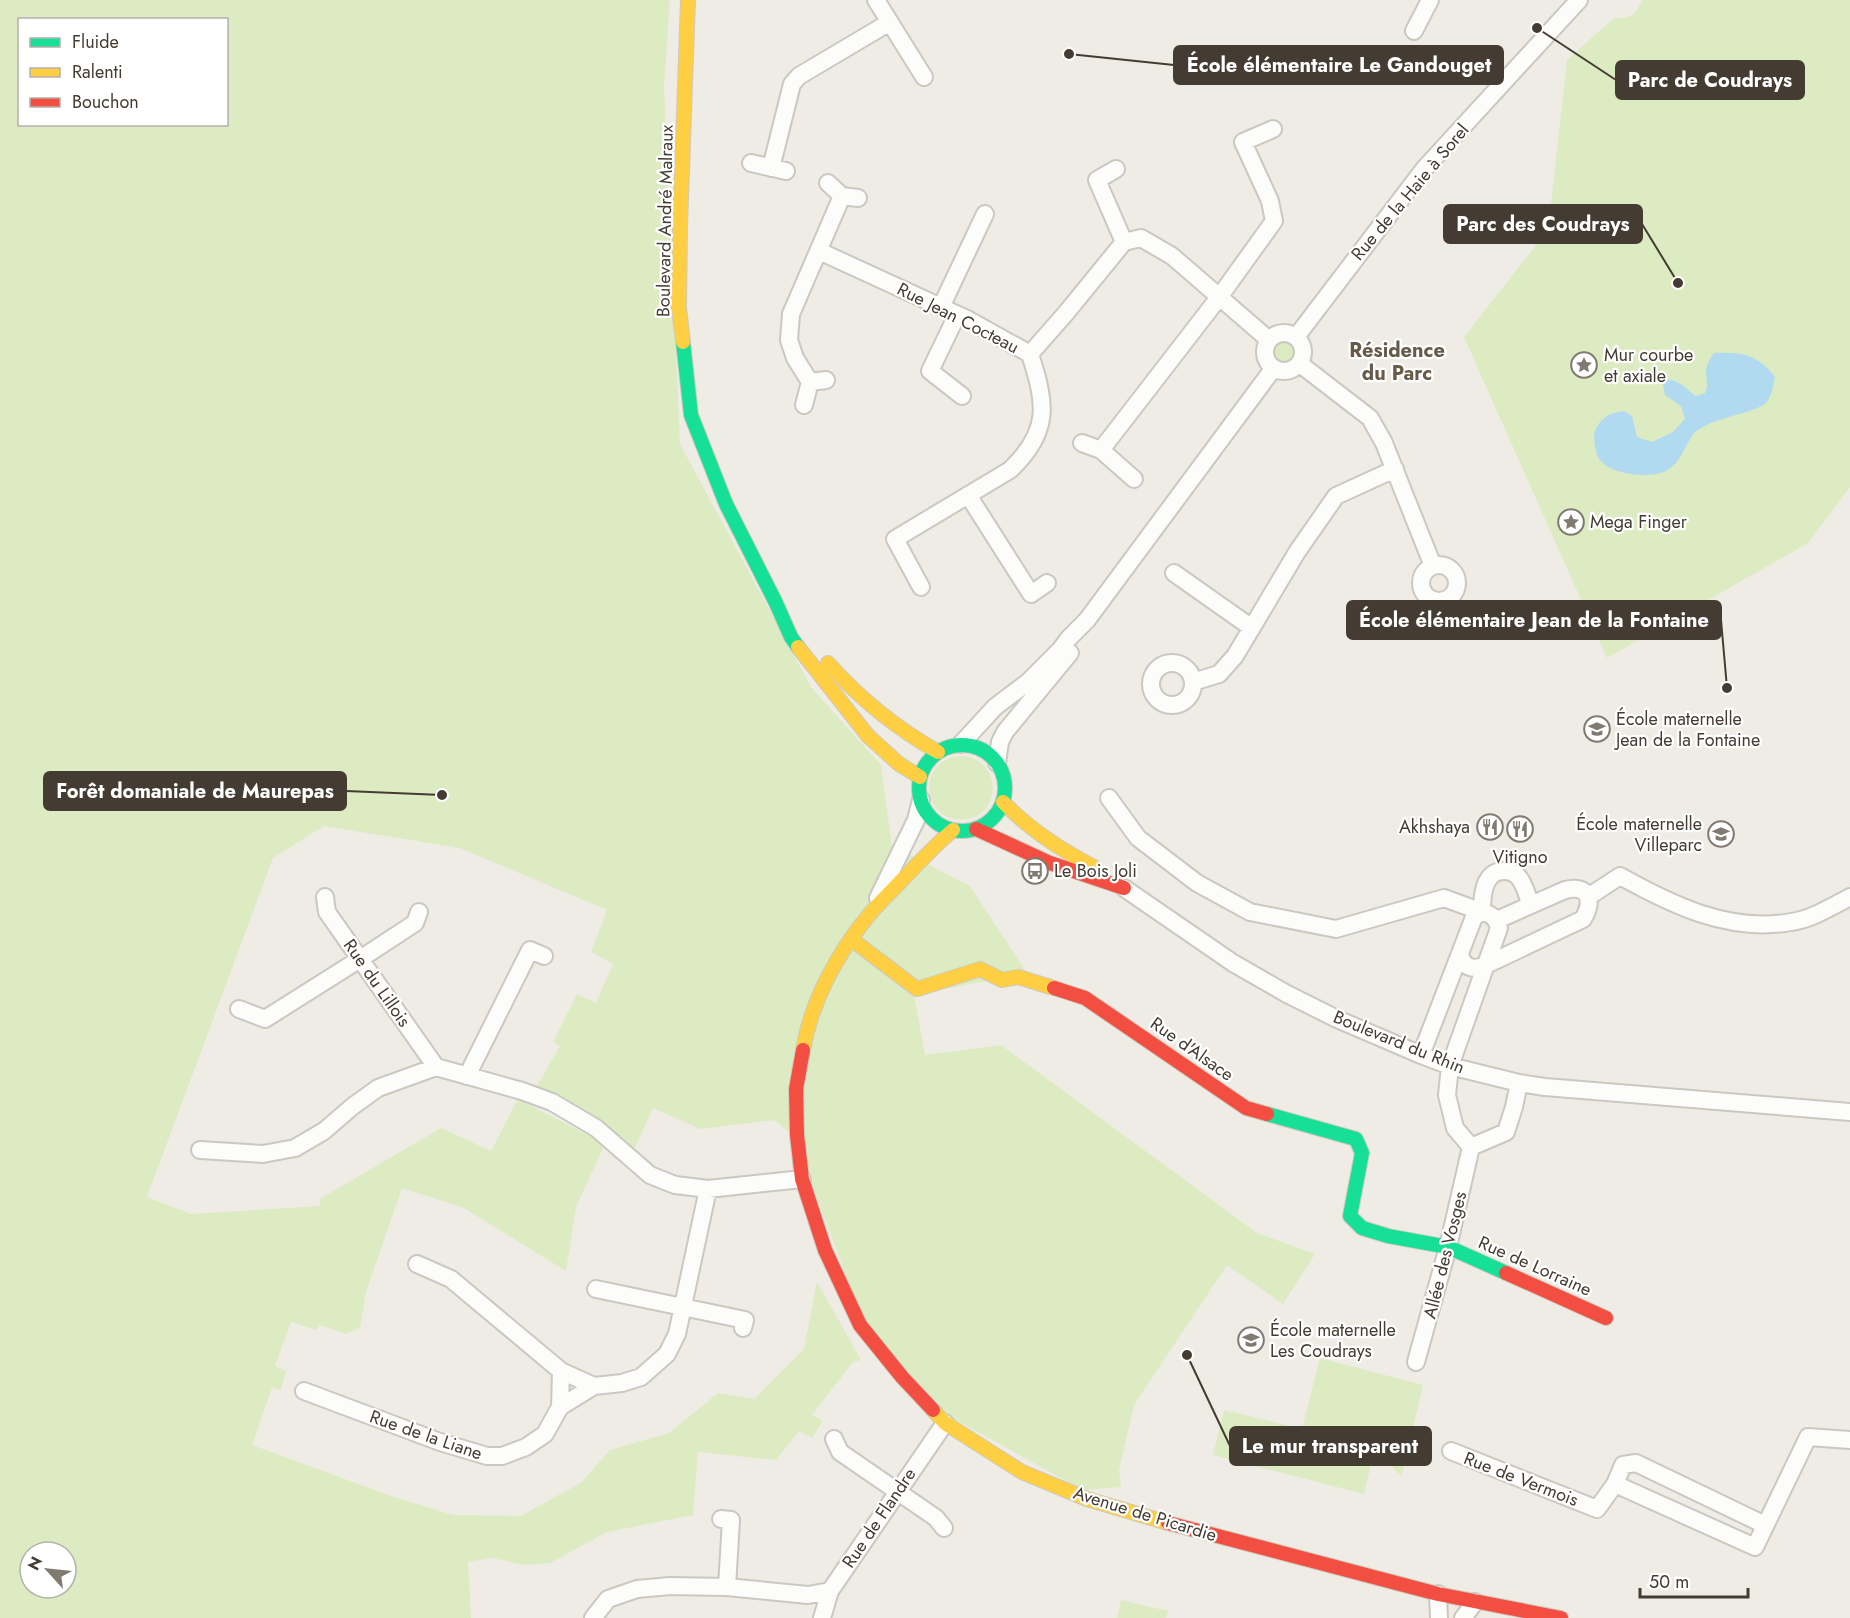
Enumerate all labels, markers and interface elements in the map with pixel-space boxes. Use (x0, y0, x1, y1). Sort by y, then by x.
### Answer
legend (18, 18, 228, 126)
text: Fluide (72, 29, 119, 55)
callout: École élémentaire Le Gandouget (1174, 46, 1503, 84)
text: École élémentaire Le Gandouget (1187, 50, 1492, 80)
text: Ralenti (72, 59, 123, 85)
callout: Parc de Coudrays (1616, 61, 1804, 99)
text: Parc de Coudrays (1628, 66, 1792, 95)
text: Bouchon (72, 89, 139, 115)
street label: Rue de la Haie à Sorel (1345, 118, 1475, 266)
street label: Boulevard André Malraux (650, 124, 680, 317)
callout: Parc des Coudrays (1444, 205, 1642, 243)
text: Parc des Coudrays (1456, 210, 1630, 239)
street label: Rue Jean Cocteau (893, 276, 1023, 360)
district label: Résidence du Parc (1349, 336, 1445, 388)
place label: Mur courbe et axiale (1604, 342, 1693, 389)
place icon: Mur courbe et axiale (1569, 350, 1599, 380)
place icon: Mega Finger (1556, 507, 1586, 537)
place label: Mega Finger (1590, 509, 1688, 535)
callout: École élémentaire Jean de la Fontaine (1347, 601, 1721, 639)
text: École élémentaire Jean de la Fontaine (1359, 605, 1709, 635)
place label: École maternelle Jean de la Fontaine (1614, 706, 1760, 753)
school or university icon: École maternelle Jean de la Fontaine (1582, 714, 1612, 744)
callout: Forêt domaniale de Maurepas (44, 772, 346, 810)
text: Forêt domaniale de Maurepas (56, 777, 334, 806)
place label: École maternelle Villeparc (1576, 811, 1702, 858)
restaurant icon: Akhshaya (1475, 812, 1505, 842)
place label: Akhshaya (1399, 814, 1470, 840)
restaurant icon: Vitigno (1505, 814, 1535, 844)
school or university icon: École maternelle Villeparc (1706, 819, 1736, 849)
place label: Vitigno (1492, 844, 1548, 870)
bus stop icon: Le Bois Joli (1020, 856, 1050, 886)
place label: Le Bois Joli (1054, 858, 1137, 884)
street label: Rue du Lillois (337, 934, 417, 1032)
street label: Boulevard du Rhin (1329, 1004, 1469, 1080)
street label: Rue d'Alsace (1145, 1011, 1239, 1087)
street label: Allée des Vosges (1417, 1188, 1473, 1322)
street label: Rue de Lorraine (1474, 1229, 1596, 1303)
place label: École maternelle Les Coudrays (1270, 1317, 1396, 1364)
school or university icon: École maternelle Les Coudrays (1236, 1325, 1266, 1355)
street label: Rue de la Liane (366, 1404, 486, 1466)
callout: Le mur transparent (1230, 1427, 1431, 1465)
text: Le mur transparent (1242, 1432, 1419, 1461)
street label: Rue de Vermois (1460, 1445, 1582, 1513)
street label: Rue de Flandre (836, 1463, 922, 1573)
street label: Avenue de Picardie (1070, 1480, 1220, 1548)
north arrow (18, 1540, 78, 1600)
text: N (22, 1553, 48, 1574)
scale bar (1640, 1561, 1748, 1599)
text: 50 m (1649, 1569, 1689, 1595)

